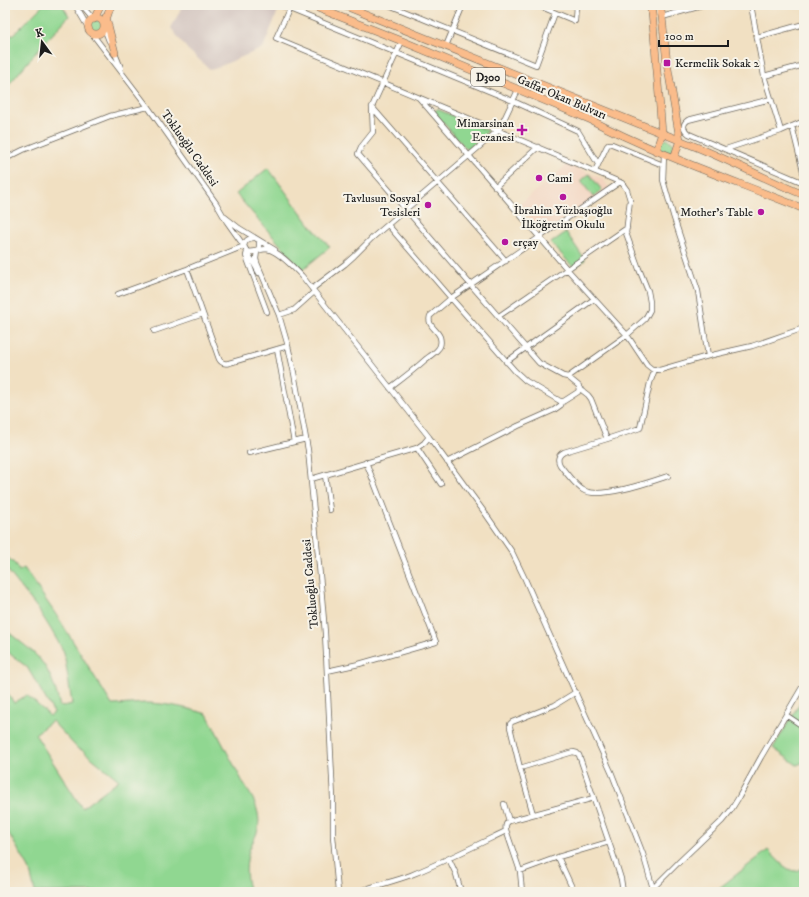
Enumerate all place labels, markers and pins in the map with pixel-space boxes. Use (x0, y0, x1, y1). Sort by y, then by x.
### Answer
place label: Kermelik Sokak 2 (675, 56, 760, 71)
marker: Kermelik Sokak 2 (662, 58, 672, 68)
place label: Mimarsinan Eczanesi (457, 116, 515, 145)
marker: Mimarsinan Eczanesi (517, 125, 527, 135)
place label: Cami (547, 171, 572, 186)
marker: Cami (534, 173, 544, 183)
place label: Tavlusun Sosyal Tesisleri (343, 191, 420, 220)
marker: İbrahim Yüzbaşıoğlu İlköğretim Okulu (558, 192, 568, 202)
marker: Tavlusun Sosyal Tesisleri (423, 200, 433, 210)
place label: İbrahim Yüzbaşıoğlu İlköğretim Okulu (514, 203, 612, 232)
place label: Mother's Table (680, 205, 753, 220)
marker: Mother's Table (756, 207, 766, 217)
place label: erçay (513, 235, 539, 250)
marker: erçay (500, 237, 510, 247)

